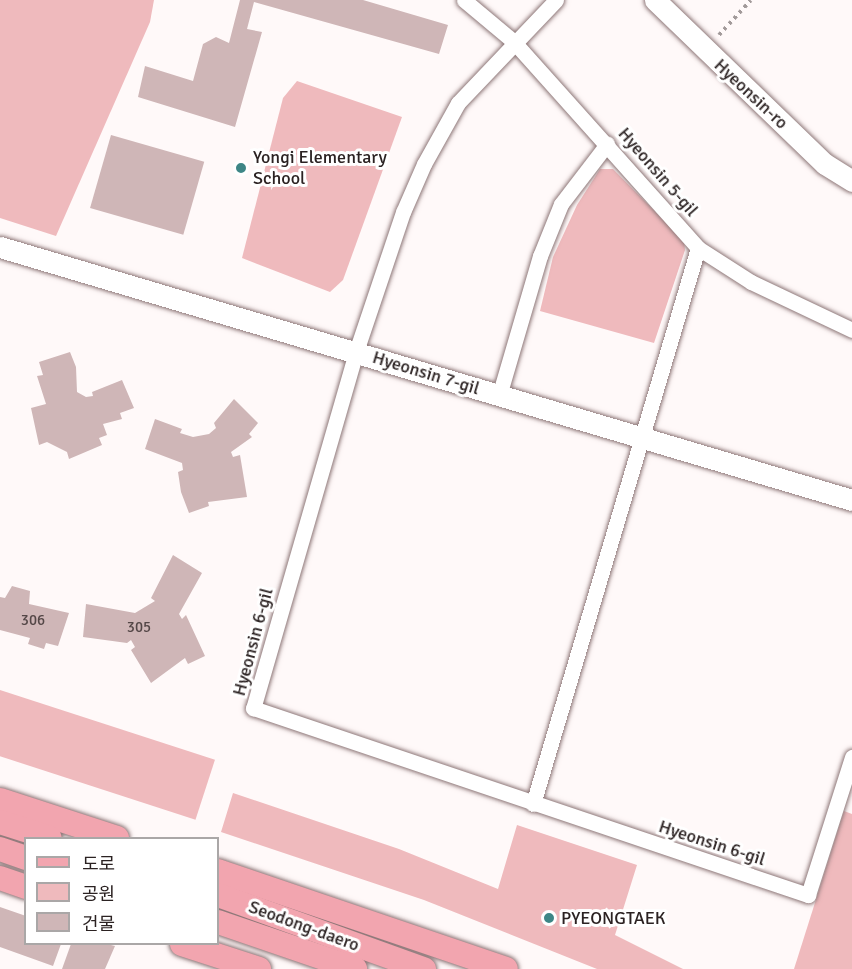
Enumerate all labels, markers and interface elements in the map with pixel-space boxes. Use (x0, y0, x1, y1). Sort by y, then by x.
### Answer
street label: Hyeonsin-ro (710, 54, 792, 134)
street label: Hyeonsin 5-gil (614, 123, 702, 221)
place label: Yongi Elementary School (253, 147, 387, 190)
marker: Yongi Elementary School (234, 161, 248, 175)
street label: Hyeonsin 7-gil (370, 346, 482, 400)
street label: Hyeonsin 6-gil (228, 586, 278, 698)
house number: 306 (21, 612, 45, 630)
house number: 305 (127, 619, 151, 637)
street label: Hyeonsin 6-gil (656, 816, 768, 870)
legend (24, 837, 219, 945)
text: 도로 (82, 853, 115, 875)
text: 공원 (82, 883, 115, 905)
street label: Seodong-daero (246, 896, 362, 956)
place label: PYEONGTAEK (561, 907, 666, 929)
marker: PYEONGTAEK (542, 911, 556, 925)
text: 건물 (82, 913, 115, 935)

